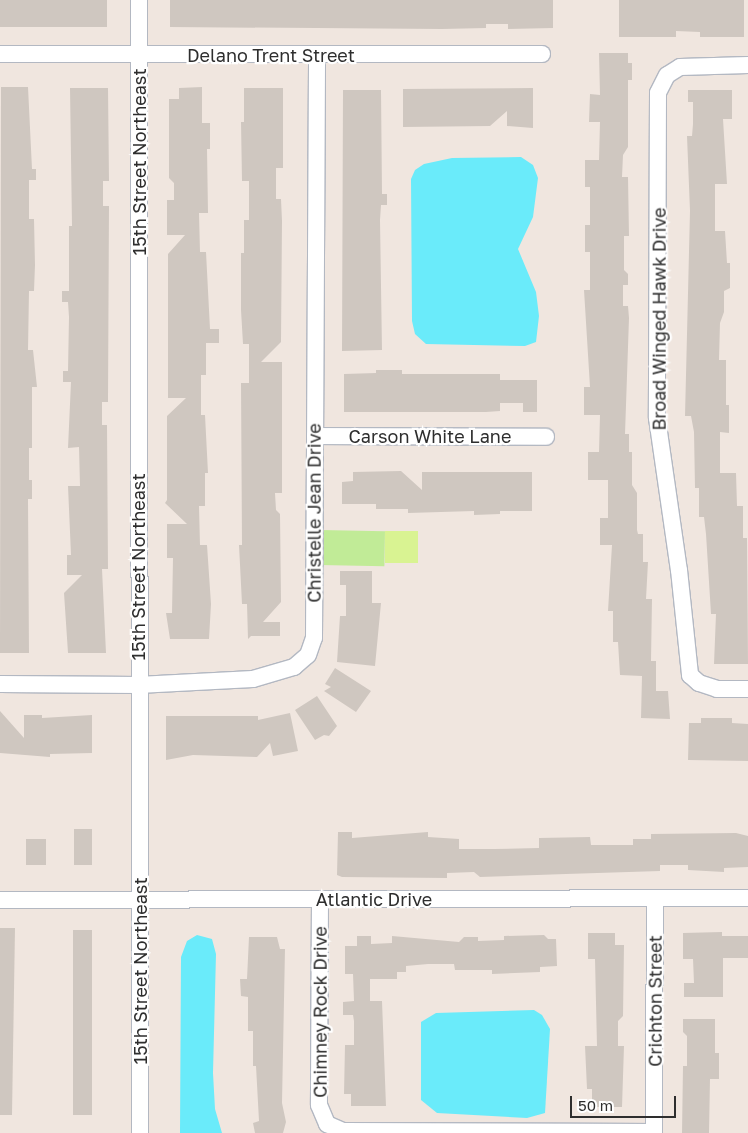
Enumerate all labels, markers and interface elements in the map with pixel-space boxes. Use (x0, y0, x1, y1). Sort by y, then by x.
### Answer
street label: Delano Trent Street (187, 44, 355, 66)
street label: 15th Street Northeast (128, 68, 150, 256)
street label: Broad Winged Hawk Drive (648, 207, 670, 431)
street label: Christelle Jean Drive (303, 423, 325, 603)
street label: Carson White Lane (349, 425, 511, 447)
street label: 15th Street Northeast (127, 473, 149, 661)
street label: 15th Street Northeast (129, 877, 151, 1065)
street label: Atlantic Drive (316, 888, 432, 910)
street label: Chimney Rock Drive (309, 926, 331, 1098)
street label: Crichton Street (644, 935, 666, 1067)
scale bar (573, 1086, 679, 1118)
text: 50 m (578, 1096, 613, 1114)

